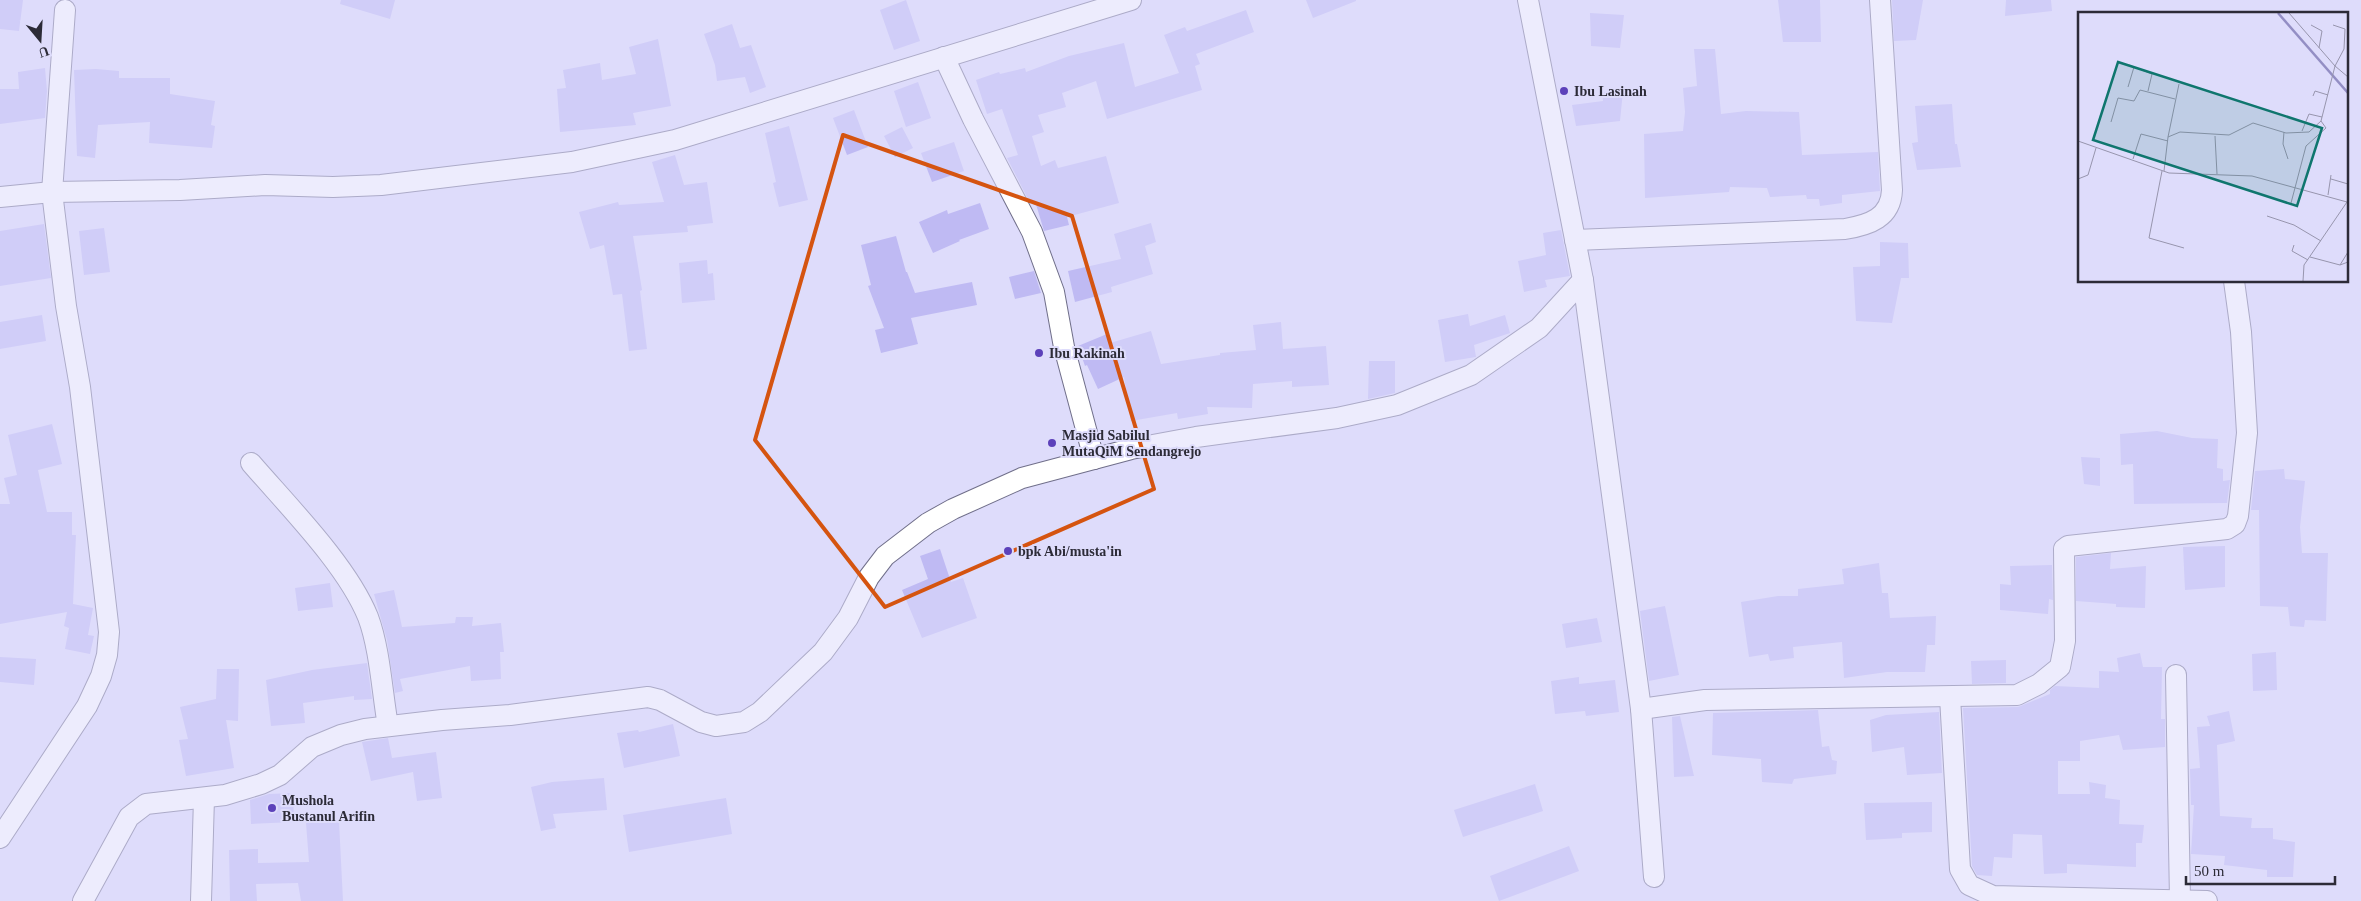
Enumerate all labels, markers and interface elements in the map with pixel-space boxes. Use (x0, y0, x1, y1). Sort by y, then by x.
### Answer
inset map (2078, 12, 2348, 282)
north arrow (15, 15, 65, 65)
text: U (37, 43, 51, 61)
place label: Ibu Lasinah (1574, 84, 1647, 99)
marker: Ibu Lasinah (1558, 85, 1570, 97)
place label: Ibu Rakinah (1049, 346, 1125, 361)
marker: Ibu Rakinah (1033, 347, 1045, 359)
place label: Masjid Sabilul MutaQiM Sendangrejo (1062, 428, 1201, 459)
marker: Masjid Sabilul MutaQiM Sendangrejo (1046, 437, 1058, 449)
place label: bpk Abi/musta'in (1018, 544, 1122, 559)
marker: bpk Abi/musta'in (1002, 545, 1014, 557)
place label: Mushola Bustanul Arifin (282, 793, 375, 824)
marker: Mushola Bustanul Arifin (266, 802, 278, 814)
scale bar (2186, 854, 2335, 886)
text: 50 m (2194, 863, 2225, 879)

